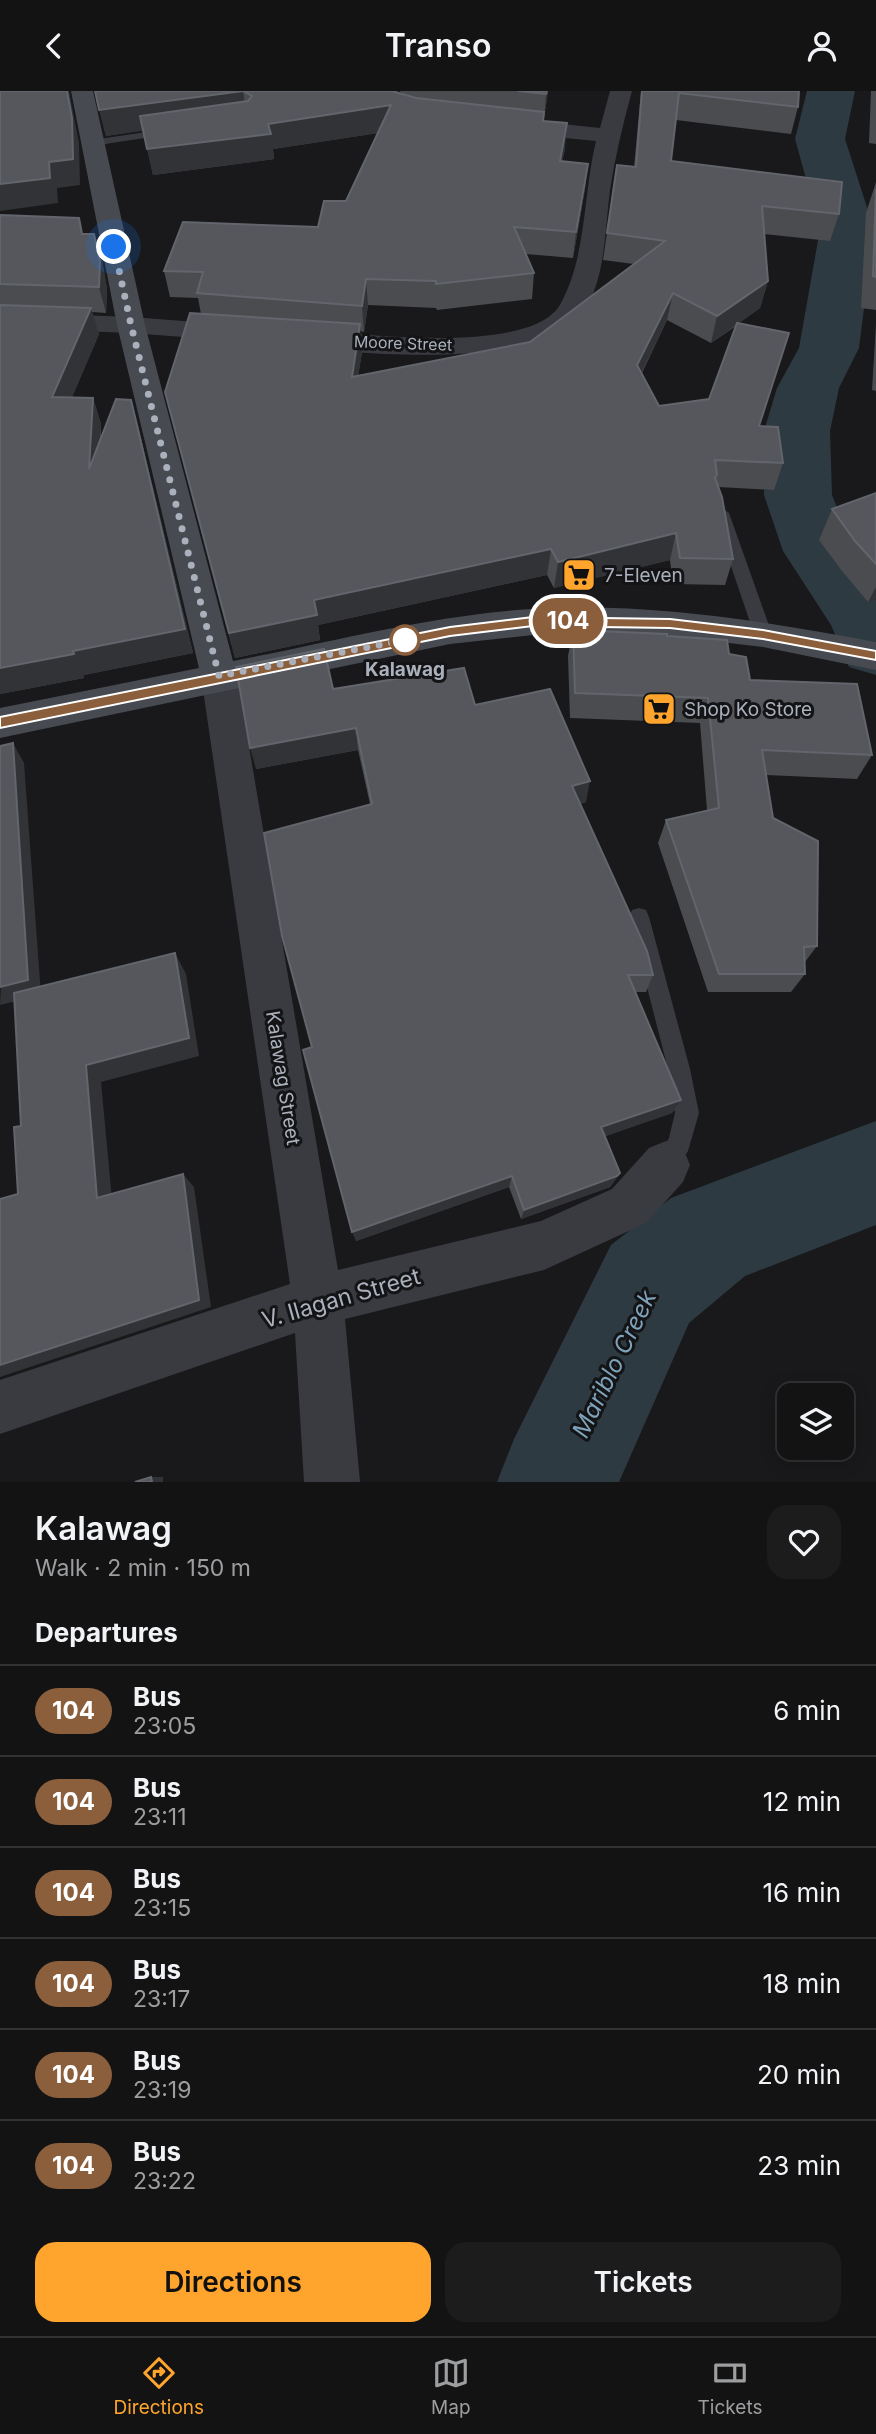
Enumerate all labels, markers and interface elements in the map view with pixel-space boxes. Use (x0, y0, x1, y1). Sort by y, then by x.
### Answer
text: Transo (385, 26, 491, 65)
icon: back (35, 27, 73, 65)
icon: person (803, 27, 841, 65)
your location (96, 229, 131, 264)
street label: Moore Street (353, 331, 453, 355)
supermarket icon: 7-Eleven (560, 556, 598, 594)
place label: 7-Eleven (604, 564, 683, 587)
line badge: 104 (528, 598, 608, 644)
text: 104 (547, 606, 589, 635)
marker: Kalawag (390, 625, 420, 655)
place label: Kalawag (365, 658, 445, 681)
supermarket icon: Shop Ko Store (640, 690, 678, 728)
place label: Shop Ko Store (684, 698, 812, 721)
street label: Kalawag Street (261, 1009, 305, 1147)
street label: V. Ilagan Street (259, 1262, 424, 1334)
water label: Mariblo Creek (566, 1285, 663, 1442)
map controls (777, 1383, 854, 1460)
button: layers (777, 1383, 854, 1460)
button: heart (767, 1505, 841, 1579)
text: Kalawag (35, 1508, 172, 1548)
text: Walk · 2 min · 150 m (35, 1554, 251, 1582)
text: Departures (35, 1617, 178, 1648)
text: Bus (133, 1681, 181, 1712)
text: 6 min (773, 1695, 841, 1726)
text: 104 (52, 1696, 95, 1725)
text: 23:05 (133, 1712, 196, 1740)
text: Bus (133, 1772, 181, 1803)
text: 12 min (763, 1786, 841, 1817)
text: 104 (52, 1787, 95, 1816)
text: 23:11 (133, 1803, 187, 1831)
text: Bus (133, 1863, 181, 1894)
text: 16 min (763, 1877, 841, 1908)
text: 104 (52, 1878, 95, 1907)
text: 23:15 (133, 1894, 191, 1922)
text: Bus (133, 1954, 181, 1985)
text: 18 min (763, 1968, 841, 1999)
text: 104 (52, 1969, 95, 1998)
text: 23:17 (133, 1985, 190, 2013)
text: Bus (133, 2045, 181, 2076)
text: 20 min (757, 2059, 841, 2090)
text: 104 (52, 2060, 95, 2089)
text: 23:19 (133, 2076, 191, 2104)
text: Bus (133, 2136, 181, 2167)
text: 23 min (757, 2150, 841, 2181)
text: 104 (52, 2151, 95, 2180)
text: 23:22 (133, 2167, 196, 2195)
button: Directions (35, 2242, 431, 2322)
button: Tickets (445, 2242, 841, 2322)
tab: Directions (114, 2354, 204, 2419)
tab: Map (431, 2354, 471, 2419)
tab: Tickets (698, 2354, 762, 2419)

